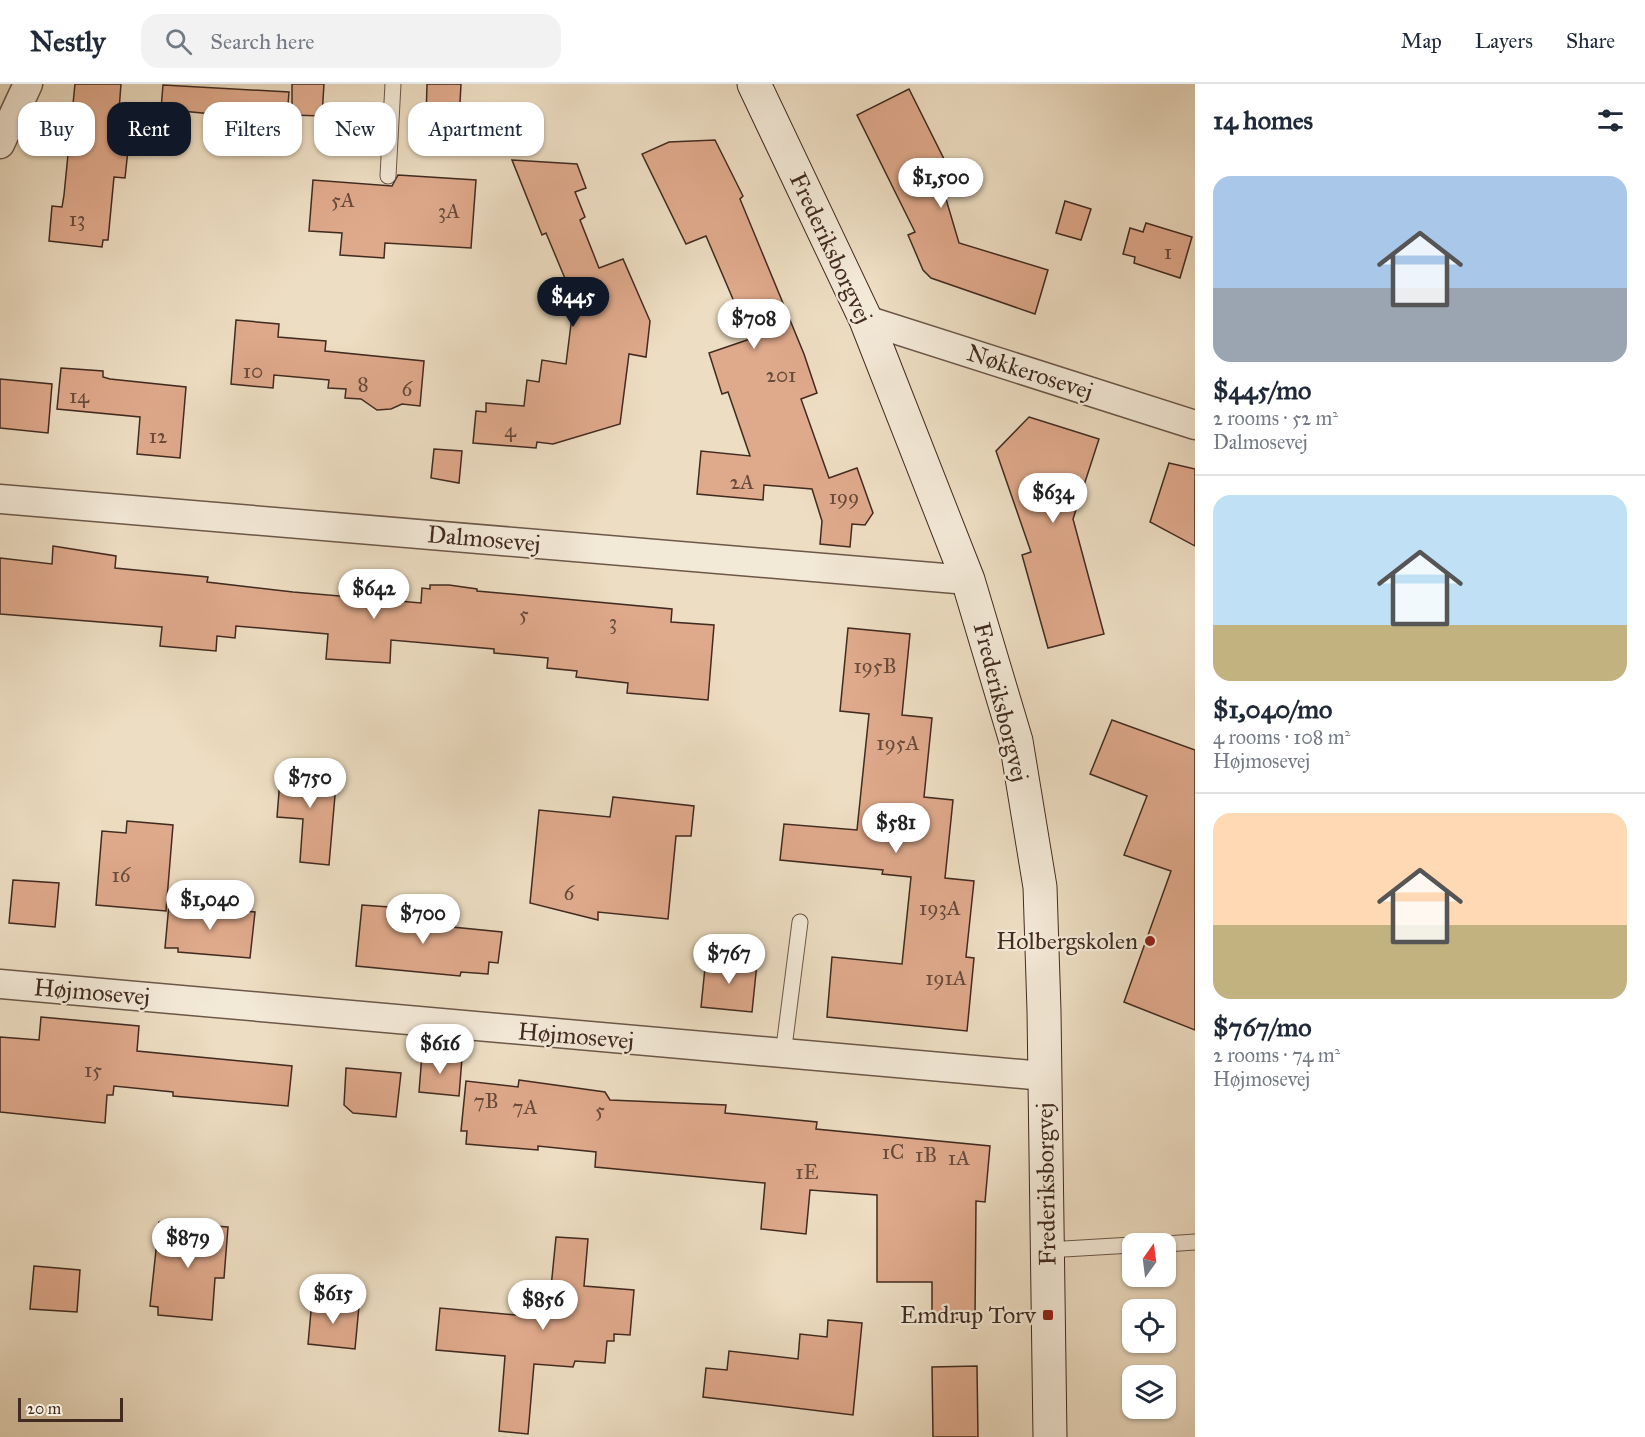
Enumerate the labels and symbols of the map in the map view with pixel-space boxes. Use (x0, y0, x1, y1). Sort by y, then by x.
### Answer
pin: $1,500 (892, 158, 990, 209)
street label: Frederiksborgvej (783, 168, 879, 328)
house number: 5A (331, 187, 355, 213)
house number: 3A (438, 198, 460, 224)
house number: 13 (69, 206, 85, 232)
house number: 1 (1164, 239, 1172, 265)
pin: $445 (537, 277, 609, 328)
pin: $708 (718, 299, 790, 350)
street label: Nøkkerosevej (963, 337, 1097, 407)
house number: 10 (243, 358, 263, 384)
house number: 201 (766, 362, 796, 388)
house number: 8 (357, 371, 369, 397)
house number: 6 (402, 376, 414, 402)
house number: 14 (69, 383, 90, 409)
house number: 4 (504, 417, 517, 443)
house number: 12 (149, 423, 168, 449)
house number: 2A (730, 469, 754, 495)
pin: $634 (1017, 473, 1089, 524)
house number: 199 (829, 484, 859, 510)
street label: Dalmosevej (426, 519, 542, 559)
pin: $642 (338, 569, 410, 620)
house number: 5 (519, 601, 529, 627)
house number: 3 (609, 609, 617, 635)
street label: Frederiksborgvej (967, 619, 1035, 785)
house number: 195B (853, 653, 897, 679)
house number: 195A (876, 730, 920, 756)
pin: $750 (274, 758, 346, 809)
pin: $581 (860, 803, 932, 854)
house number: 16 (111, 862, 132, 888)
pin: $1,040 (161, 880, 259, 931)
house number: 6 (564, 880, 576, 906)
pin: $700 (387, 894, 459, 945)
house number: 193A (919, 895, 961, 921)
place label: Holbergskolen (996, 926, 1138, 956)
pin: $767 (693, 934, 765, 985)
marker: Holbergskolen (1143, 934, 1157, 948)
house number: 191A (925, 965, 967, 991)
street label: Højmosevej (33, 972, 151, 1012)
street label: Højmosevej (517, 1016, 635, 1056)
pin: $616 (404, 1024, 476, 1075)
house number: 15 (84, 1057, 102, 1083)
house number: 7B (473, 1088, 499, 1114)
house number: 7A (512, 1094, 538, 1120)
house number: 5 (595, 1097, 605, 1123)
street label: Frederiksborgvej (1030, 1102, 1062, 1266)
house number: 1C (882, 1139, 904, 1165)
house number: 1B (915, 1142, 937, 1168)
house number: 1A (948, 1145, 970, 1171)
house number: 1E (795, 1159, 819, 1185)
pin: $879 (152, 1218, 224, 1269)
north arrow (1122, 1233, 1176, 1287)
pin: $615 (297, 1274, 369, 1325)
pin: $856 (507, 1280, 579, 1331)
place label: Emdrup Torv (900, 1300, 1037, 1330)
marker: Emdrup Torv (1041, 1308, 1055, 1322)
scale bar (18, 1395, 123, 1422)

